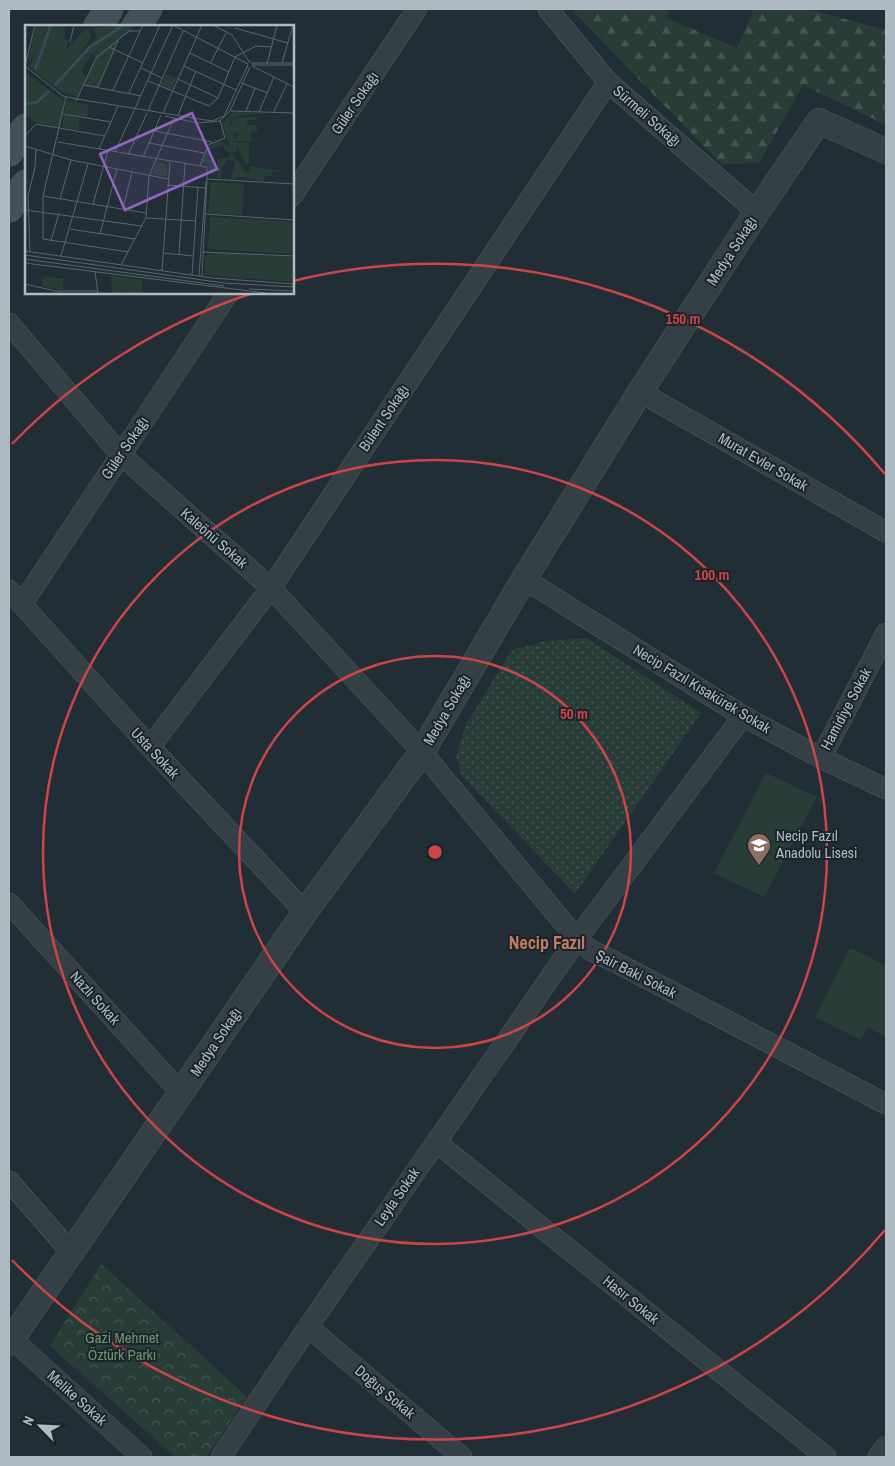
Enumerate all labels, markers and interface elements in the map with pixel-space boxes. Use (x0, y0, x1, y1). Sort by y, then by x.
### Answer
inset map (25, 25, 294, 294)
street label: Güler Sokağı (326, 67, 383, 138)
street label: Sürmeli Sokağı (609, 80, 686, 151)
street label: Medya Sokağı (701, 212, 762, 289)
text: 150 m (666, 308, 700, 329)
street label: Bülent Sokağı (353, 380, 414, 455)
street label: Güler Sokağı (96, 412, 153, 483)
street label: Murat Evler Sokak (714, 427, 813, 496)
street label: Kaleönü Sokak (176, 503, 253, 573)
text: 100 m (695, 564, 729, 585)
street label: Necip Fazıl Kısakürek Sokak (629, 639, 776, 739)
street label: Hamidiye Sokak (815, 663, 876, 754)
street label: Medya Sokağı (418, 670, 475, 749)
text: 50 m (560, 703, 588, 724)
street label: Usta Sokak (126, 722, 185, 783)
place label: Necip Fazıl Anadolu Lisesi (775, 825, 857, 863)
school or university icon: Necip Fazıl Anadolu Lisesi (746, 832, 772, 866)
centre of rings (426, 843, 444, 861)
district label: Necip Fazıl (509, 930, 585, 955)
street label: Şair Baki Sokak (592, 944, 681, 1003)
street label: Nazlı Sokak (66, 966, 126, 1030)
street label: Medya Sokağı (185, 1003, 246, 1080)
street label: Leyla Sokak (369, 1163, 425, 1230)
street label: Hasır Sokak (599, 1270, 665, 1329)
park label: Gazi Mehmet Öztürk Parkı (85, 1327, 159, 1365)
street label: Doğuş Sokak (351, 1360, 421, 1424)
street label: Melike Sokak (43, 1365, 112, 1431)
north arrow (15, 1401, 65, 1451)
text: N (18, 1413, 38, 1428)

